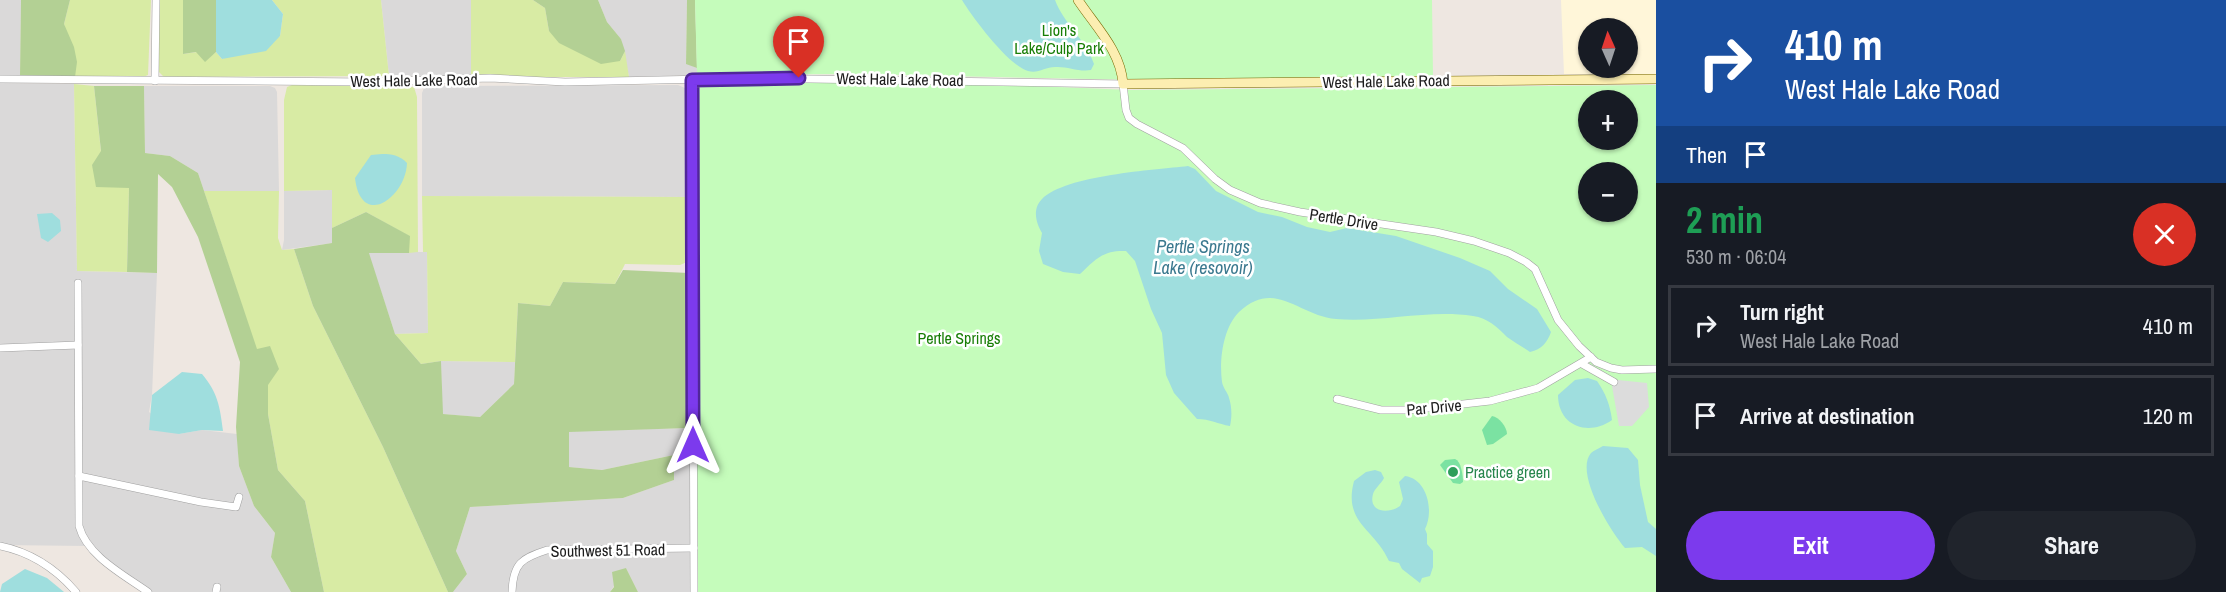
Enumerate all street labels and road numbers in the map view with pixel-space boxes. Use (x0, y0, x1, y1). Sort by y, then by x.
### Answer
street label: West Hale Lake Road (836, 67, 964, 91)
street label: West Hale Lake Road (350, 68, 478, 92)
street label: West Hale Lake Road (1322, 69, 1450, 93)
street label: Pertle Drive (1308, 203, 1380, 235)
street label: Par Drive (1405, 394, 1463, 420)
street label: Southwest 51 Road (551, 538, 665, 562)

